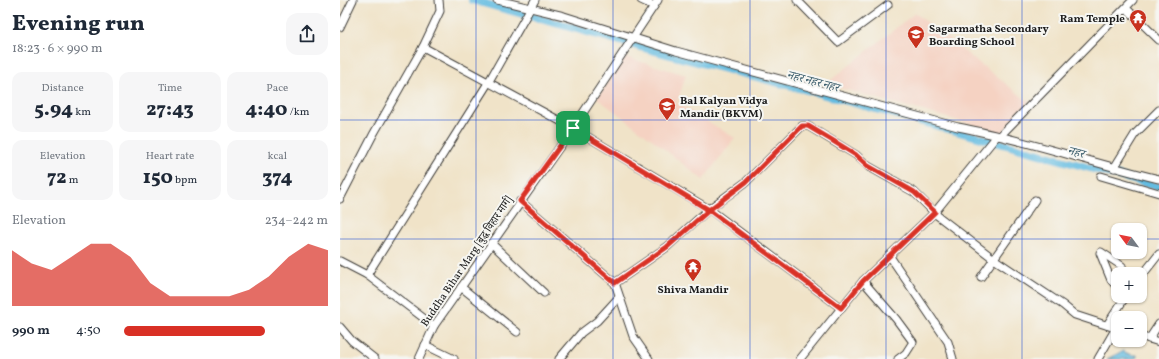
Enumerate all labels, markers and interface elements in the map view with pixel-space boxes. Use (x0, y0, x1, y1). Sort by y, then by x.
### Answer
temple icon: Ram Temple (1128, 8, 1148, 33)
text: Evening run (12, 9, 145, 40)
place label: Ram Temple (1060, 12, 1125, 27)
button: share (286, 13, 328, 55)
place label: Sagarmatha Secondary Boarding School (929, 22, 1050, 50)
school or university icon: Sagarmatha Secondary Boarding School (906, 24, 926, 49)
text: 18:23 · 6 × 990 m (12, 40, 102, 58)
water label: नहर नहर नहर (785, 67, 843, 97)
text: Distance (42, 81, 84, 96)
text: Time (158, 81, 182, 96)
text: Pace (266, 81, 288, 96)
place label: Bal Kalyan Vidya Mandir (BKVM) (680, 94, 768, 122)
text: 5.94 (34, 96, 73, 124)
text: 27:43 (146, 96, 194, 124)
text: 4:40 (245, 96, 288, 124)
school or university icon: Bal Kalyan Vidya Mandir (BKVM) (657, 96, 677, 121)
text: km (73, 105, 91, 120)
text: /km (288, 105, 309, 120)
pin (556, 111, 590, 145)
icon: arrive (562, 117, 584, 139)
water label: नहर (1066, 143, 1088, 163)
text: Elevation (40, 149, 86, 164)
text: Heart rate (146, 149, 194, 164)
text: kcal (268, 149, 287, 164)
text: 72 (47, 164, 67, 192)
text: 150 (143, 164, 173, 192)
text: 374 (262, 164, 293, 192)
text: m (67, 173, 78, 188)
text: bpm (173, 173, 197, 188)
street label: Buddha Bihar Marg [बुद्ध विहार मार्ग] (418, 194, 517, 330)
text: Elevation (12, 212, 66, 230)
text: 234–242 m (265, 212, 328, 230)
north arrow (1111, 223, 1147, 259)
map controls (1111, 223, 1147, 347)
temple icon: Shiva Mandir (683, 257, 703, 282)
button: + (1111, 267, 1147, 303)
place label: Shiva Mandir (658, 283, 729, 298)
button: − (1111, 311, 1147, 347)
text: 990 m (12, 322, 50, 340)
text: 4:50 (76, 322, 101, 340)

